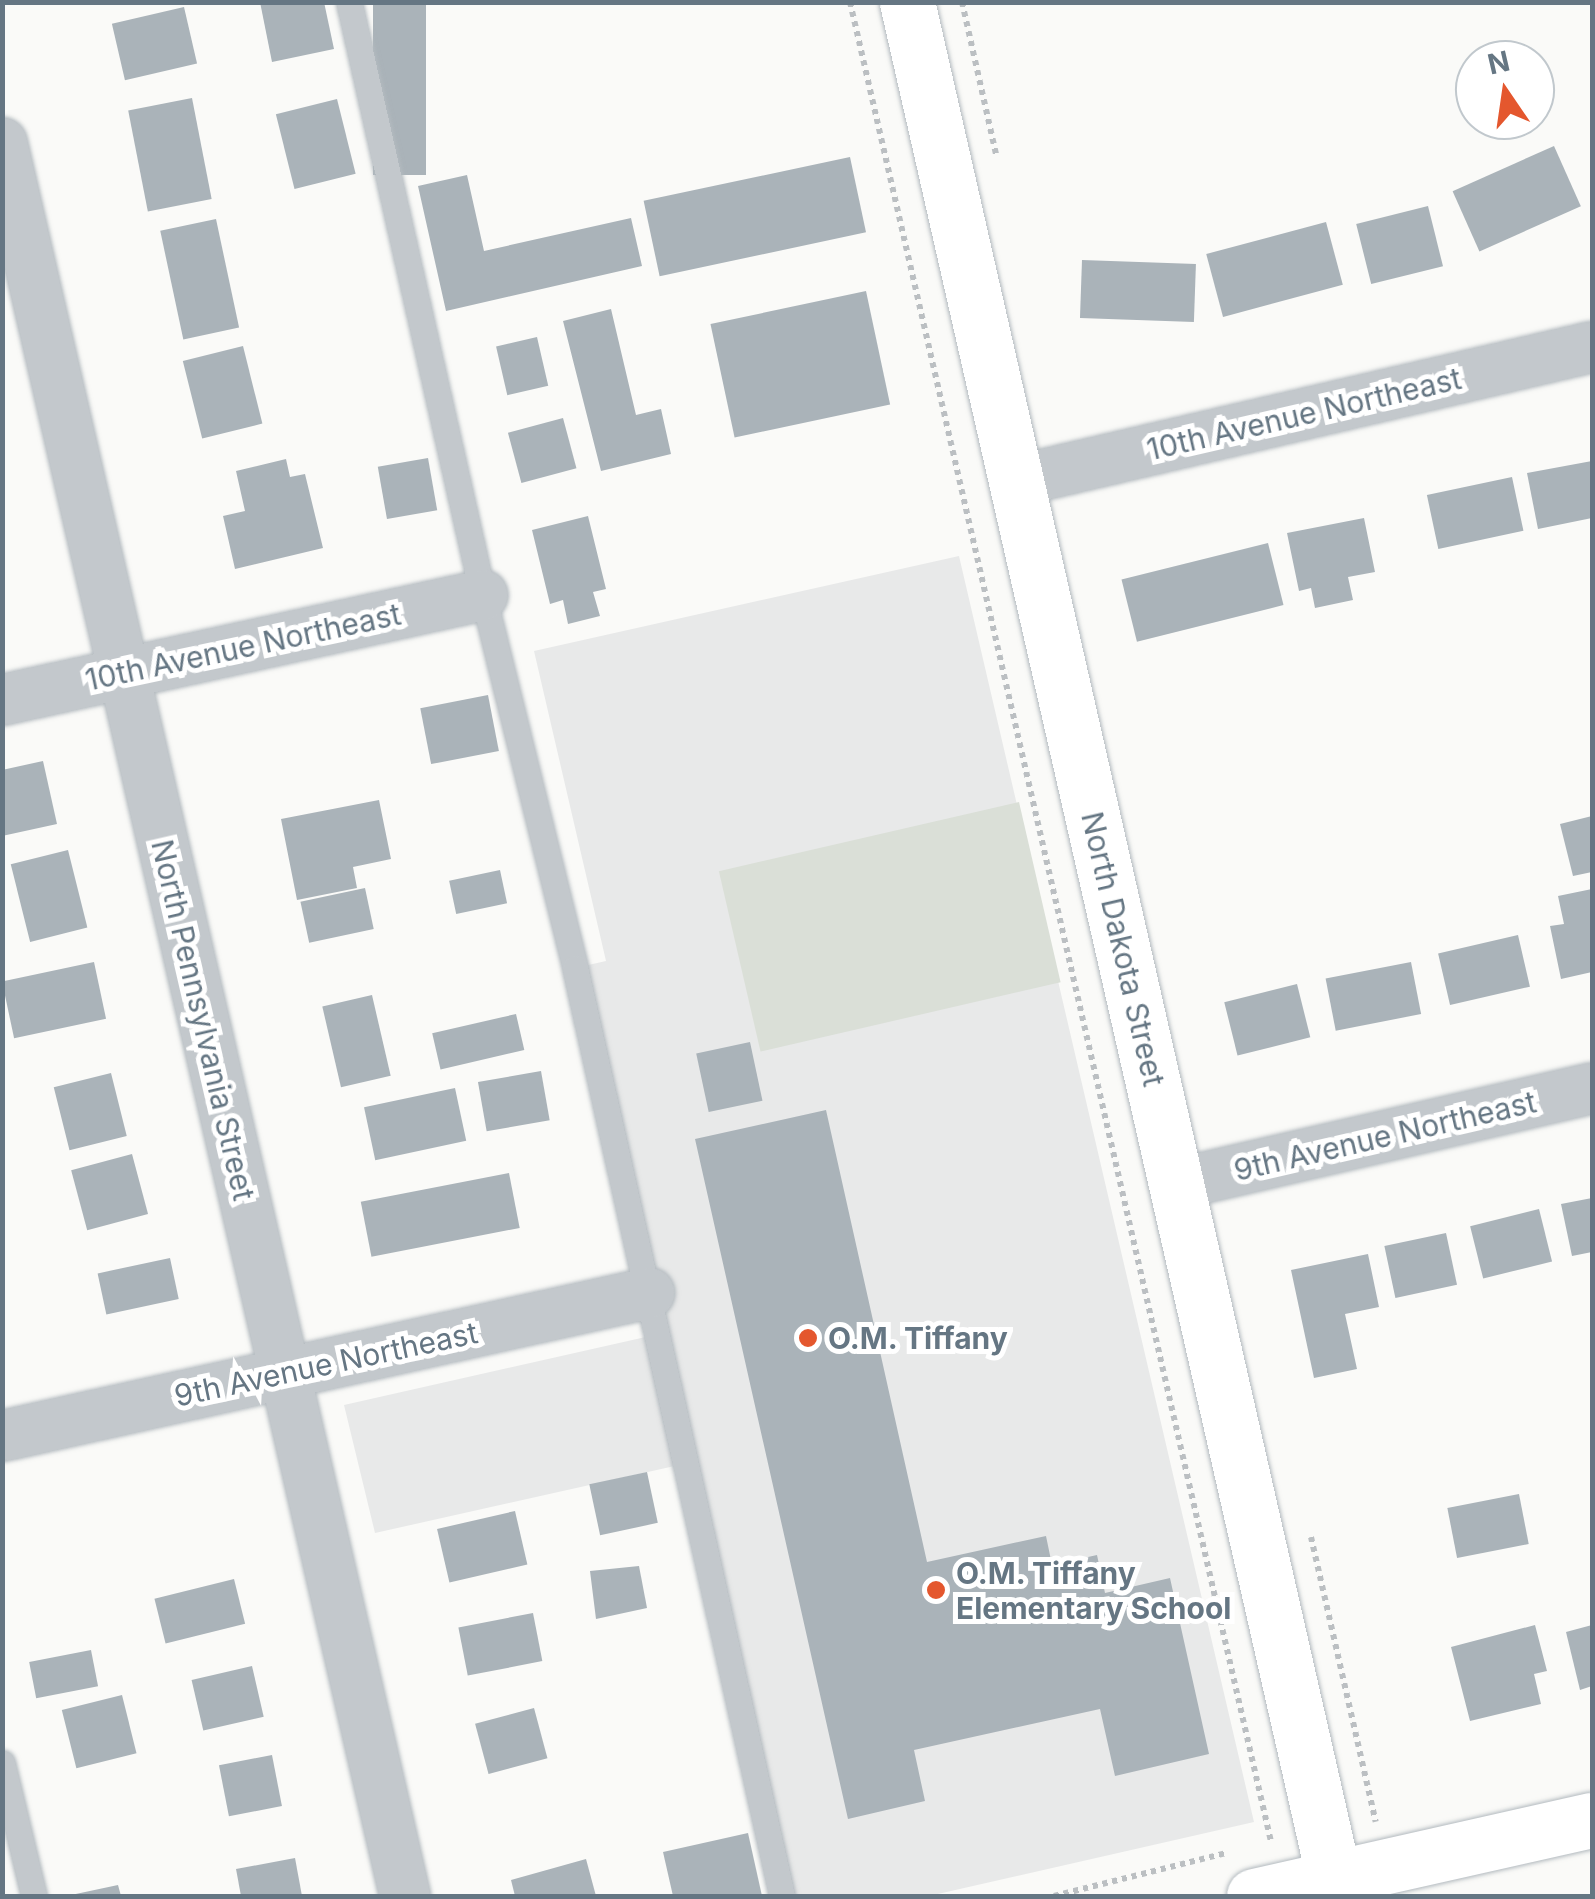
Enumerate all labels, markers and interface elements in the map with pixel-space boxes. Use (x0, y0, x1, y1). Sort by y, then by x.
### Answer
north arrow (1455, 40, 1555, 140)
text: N (1484, 44, 1513, 82)
street label: 10th Avenue Northeast (1143, 360, 1465, 468)
street label: 10th Avenue Northeast (82, 596, 404, 698)
street label: North Dakota Street (1074, 808, 1172, 1090)
street label: North Pennsylvania Street (144, 836, 262, 1204)
street label: 9th Avenue Northeast (1230, 1084, 1540, 1188)
street label: 9th Avenue Northeast (171, 1314, 481, 1414)
place label: O.M. Tiffany (828, 1320, 1009, 1356)
marker: O.M. Tiffany (797, 1327, 819, 1349)
place label: O.M. Tiffany Elementary School (956, 1555, 1231, 1626)
marker: O.M. Tiffany Elementary School (925, 1579, 947, 1601)

